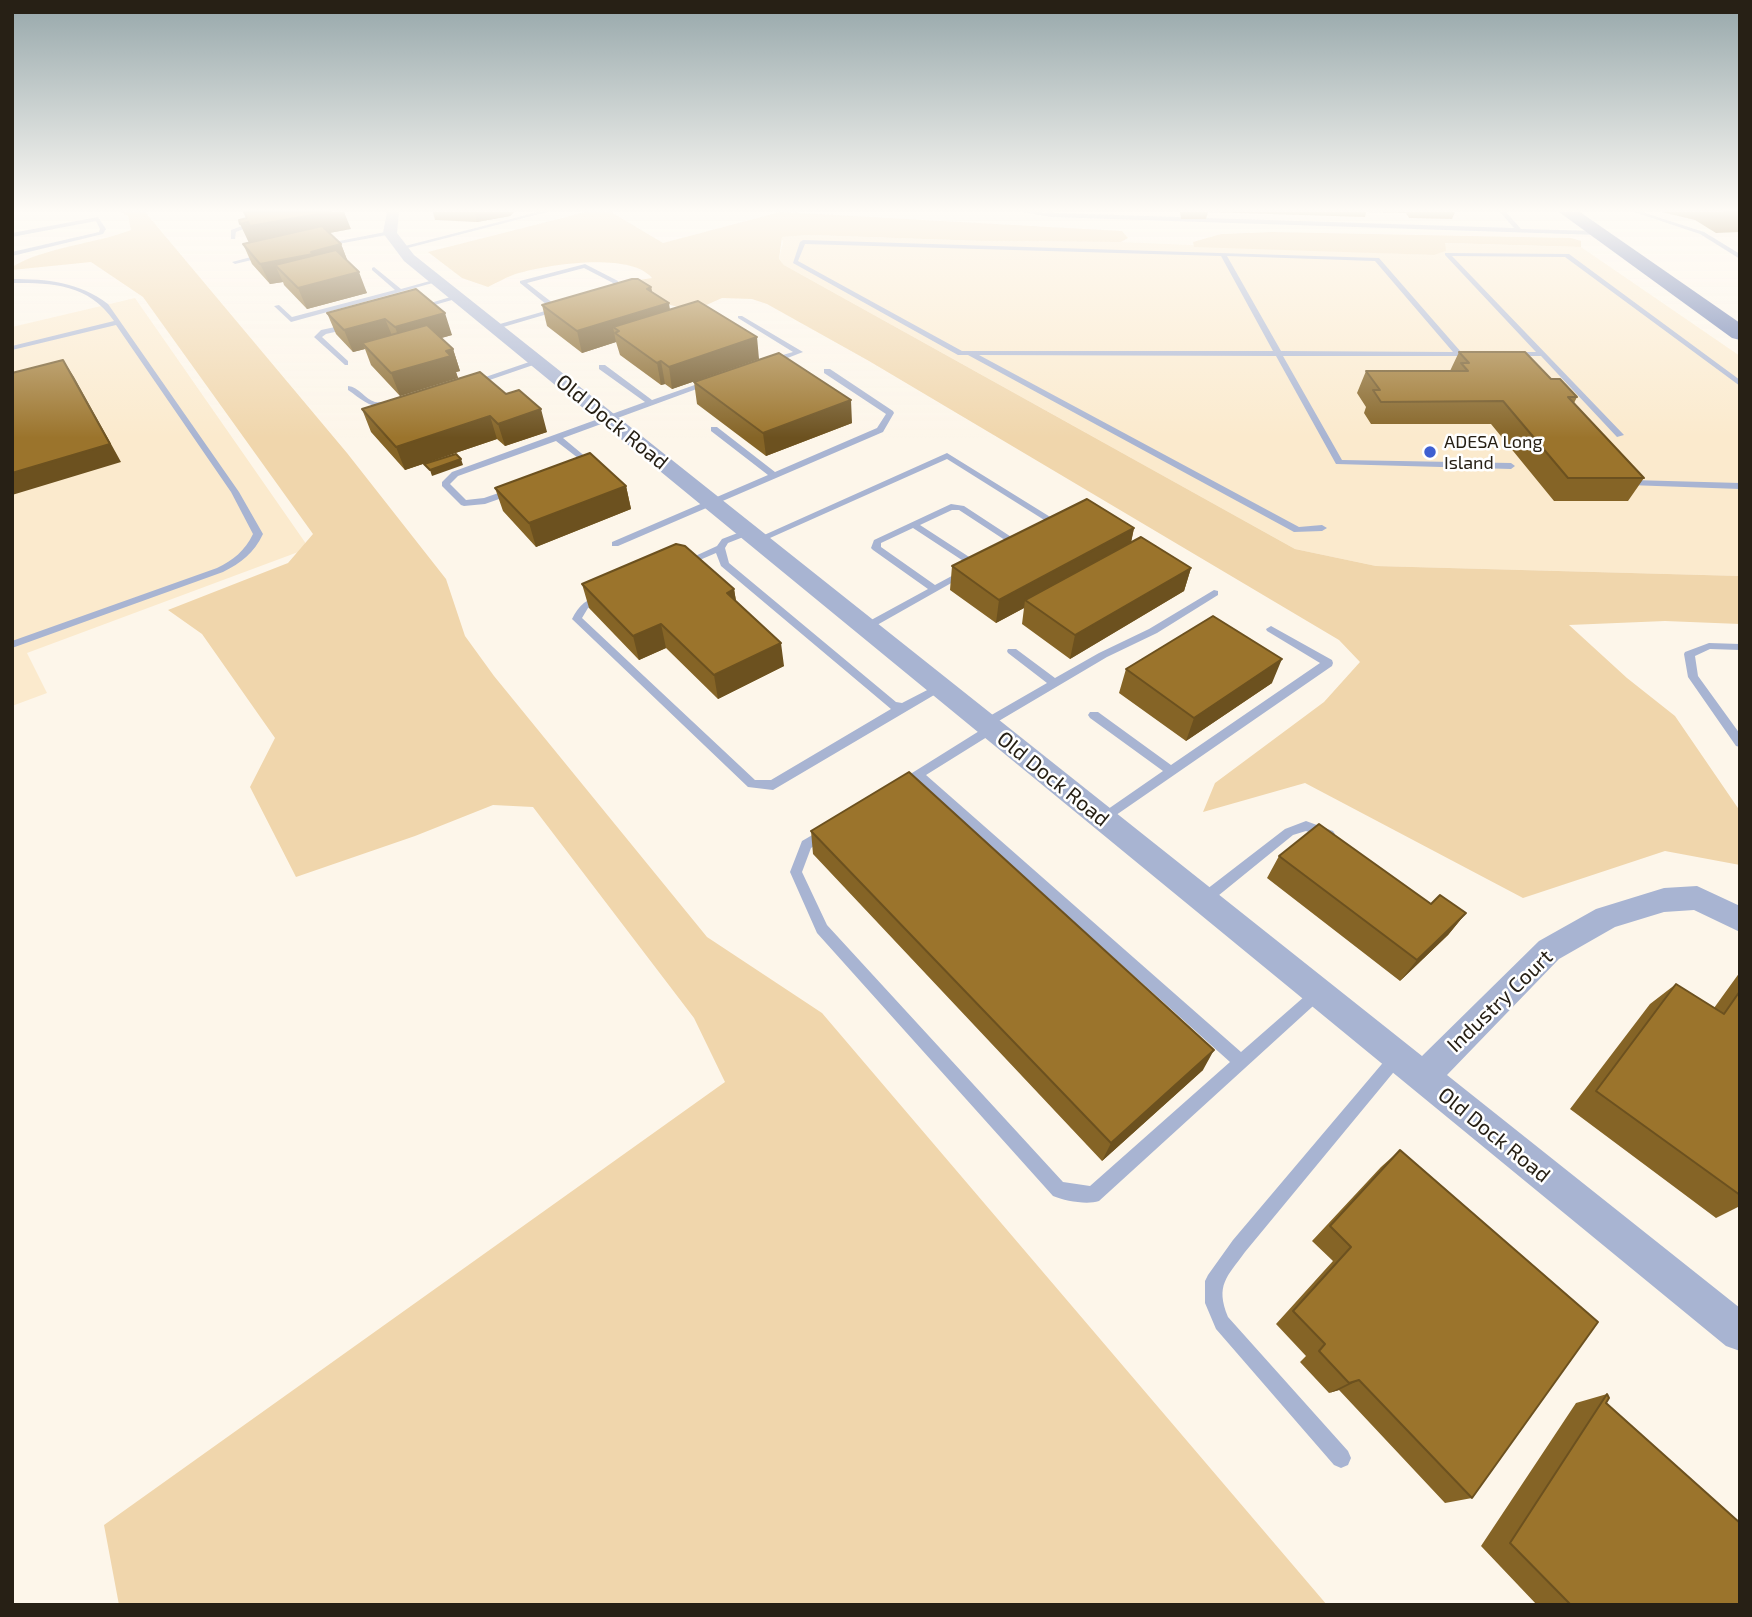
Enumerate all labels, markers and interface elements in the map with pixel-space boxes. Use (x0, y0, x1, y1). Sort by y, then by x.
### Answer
street label: Old Dock Road (551, 369, 673, 475)
place label: ADESA Long Island (1444, 431, 1542, 474)
marker: ADESA Long Island (1422, 444, 1438, 460)
street label: Old Dock Road (992, 726, 1114, 832)
street label: Industry Court (1442, 944, 1558, 1058)
street label: Old Dock Road (1433, 1082, 1555, 1188)

